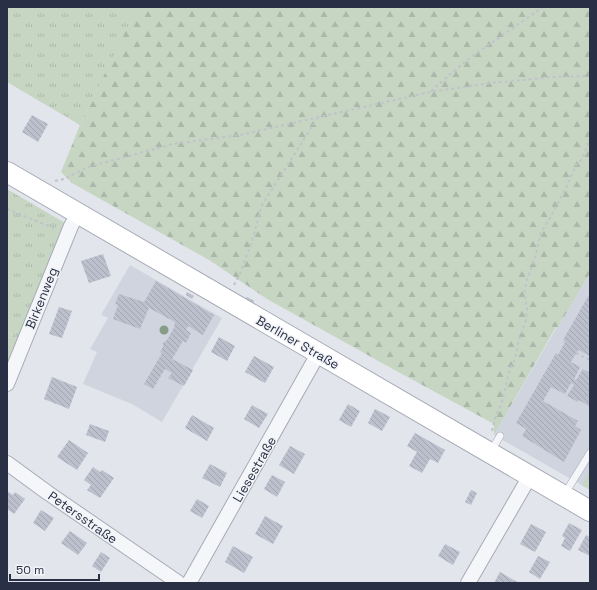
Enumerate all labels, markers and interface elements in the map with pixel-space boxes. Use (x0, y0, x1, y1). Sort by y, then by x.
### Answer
street label: Birkenweg (21, 265, 62, 332)
street label: Berliner Straße (253, 312, 342, 373)
street label: Liesestraße (229, 433, 280, 505)
street label: Petersstraße (45, 487, 121, 548)
scale bar (10, 556, 99, 582)
text: 50 m (16, 562, 44, 578)

